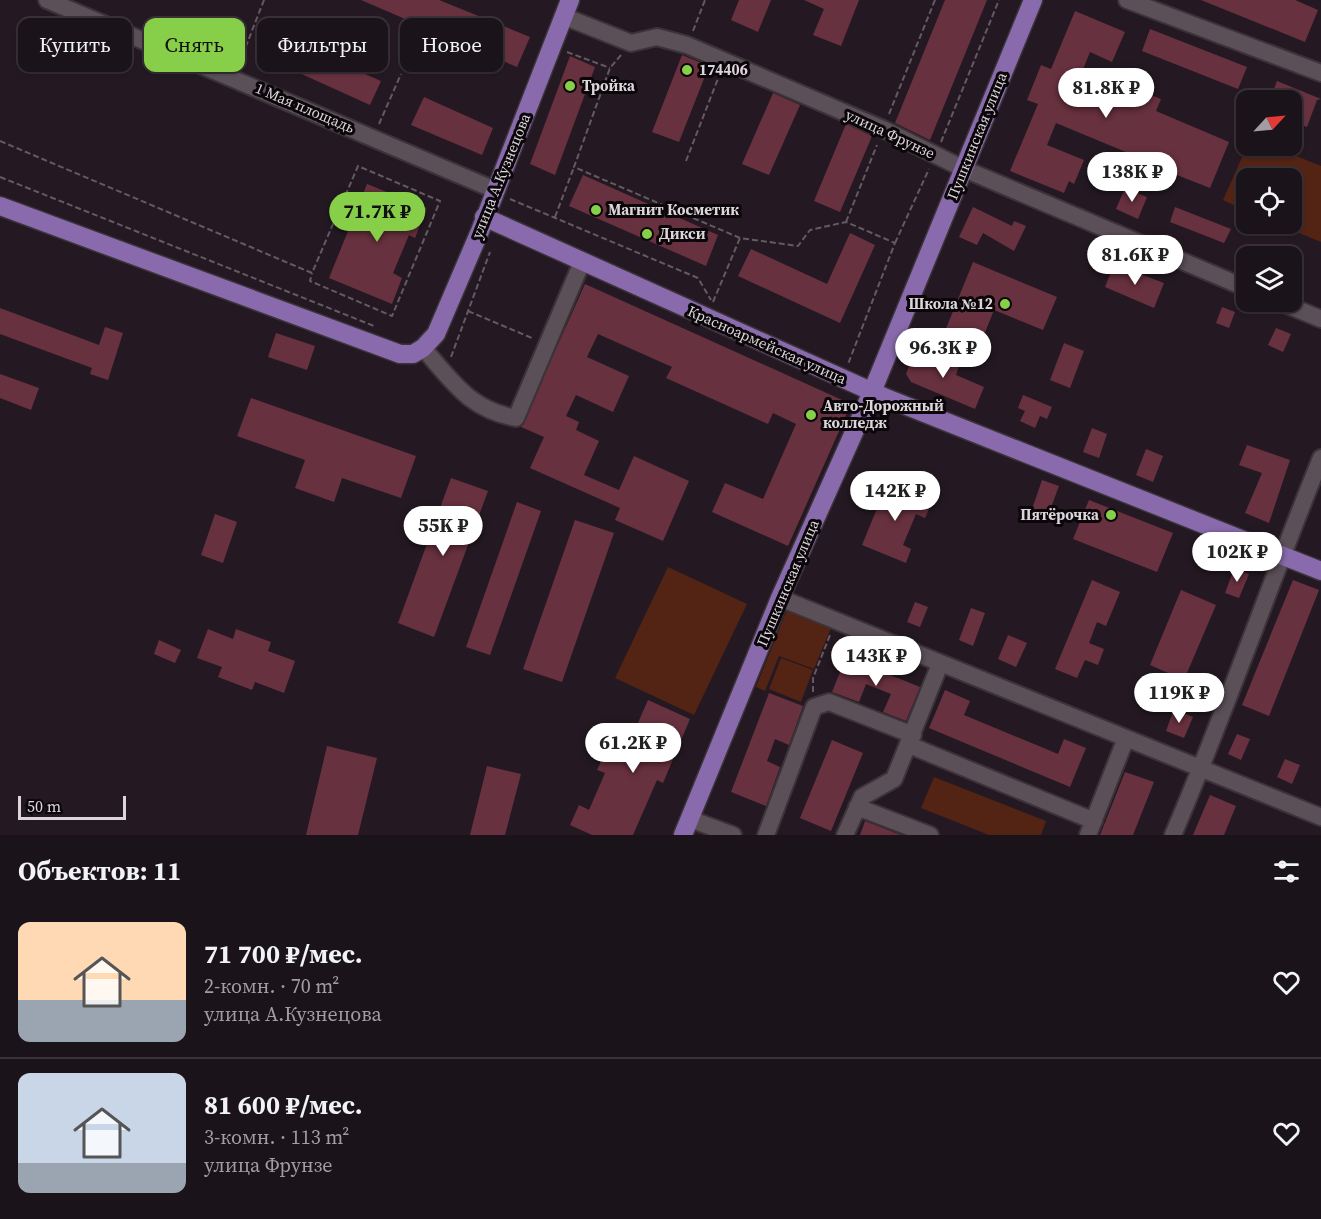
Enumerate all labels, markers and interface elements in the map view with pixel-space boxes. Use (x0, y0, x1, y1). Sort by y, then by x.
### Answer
chip: Купить (18, 18, 132, 72)
chip: Снять (144, 18, 245, 72)
chip: Фильтры (257, 18, 388, 72)
chip: Новое (400, 18, 503, 72)
place label: 174406 (699, 59, 748, 80)
marker: 174406 (680, 63, 694, 77)
pin: 81.8K ₽ (1051, 68, 1161, 119)
street label: Пушкинская улица (941, 69, 1012, 203)
text: 81.8K ₽ (1072, 73, 1140, 101)
place label: Тройка (582, 75, 636, 96)
street label: 1 Мая площадь (252, 77, 358, 138)
marker: Тройка (563, 79, 577, 93)
north arrow (1236, 90, 1302, 156)
map controls (1236, 90, 1302, 312)
street label: улица Фрунзе (842, 104, 939, 164)
street label: улица А.Кузнецова (466, 110, 535, 242)
pin: 138K ₽ (1083, 152, 1181, 203)
text: 138K ₽ (1101, 157, 1163, 185)
button: locate (1236, 168, 1302, 234)
pin: 71.7K ₽ (322, 192, 432, 243)
text: 71.7K ₽ (343, 197, 411, 225)
place label: Магнит Косметик (608, 199, 739, 220)
marker: Магнит Косметик (589, 203, 603, 217)
place label: Дикси (659, 223, 706, 244)
marker: Дикси (640, 227, 654, 241)
pin: 81.6K ₽ (1080, 235, 1190, 286)
text: 81.6K ₽ (1101, 240, 1169, 268)
button: layers (1236, 246, 1302, 312)
place label: Школа №12 (908, 293, 993, 314)
marker: Школа №12 (998, 297, 1012, 311)
street label: Красноармейская улица (685, 300, 850, 389)
pin: 96.3K ₽ (888, 328, 998, 379)
text: 96.3K ₽ (909, 333, 977, 361)
place label: Авто-Дорожный колледж (823, 395, 944, 433)
marker: Авто-Дорожный колледж (804, 408, 818, 422)
pin: 142K ₽ (846, 471, 944, 522)
text: 142K ₽ (864, 476, 926, 504)
place label: Пятёрочка (1020, 504, 1100, 525)
pin: 55K ₽ (401, 506, 485, 557)
marker: Пятёрочка (1104, 508, 1118, 522)
text: 55K ₽ (418, 511, 468, 539)
street label: Пушкинская улица (751, 516, 824, 649)
pin: 102K ₽ (1188, 532, 1286, 583)
text: 102K ₽ (1206, 537, 1268, 565)
pin: 143K ₽ (827, 636, 925, 687)
text: 143K ₽ (845, 641, 907, 669)
pin: 119K ₽ (1130, 673, 1228, 724)
text: 119K ₽ (1148, 678, 1210, 706)
pin: 61.2K ₽ (578, 723, 688, 774)
text: 61.2K ₽ (599, 728, 667, 756)
scale bar (18, 793, 126, 820)
text: 50 m (27, 795, 61, 817)
text: Объектов: 11 (18, 853, 181, 889)
icon: filters (1270, 855, 1303, 888)
text: 71 700 ₽/мес. (204, 936, 363, 972)
icon: home (66, 946, 138, 1018)
icon: heart (1270, 966, 1303, 999)
text: 2-комн. · 70 m² (204, 972, 339, 1000)
text: улица А.Кузнецова (204, 1000, 382, 1028)
text: 81 600 ₽/мес. (204, 1087, 363, 1123)
icon: home (66, 1097, 138, 1169)
icon: heart (1270, 1117, 1303, 1150)
text: 3-комн. · 113 m² (204, 1123, 349, 1151)
text: улица Фрунзе (204, 1151, 333, 1179)

